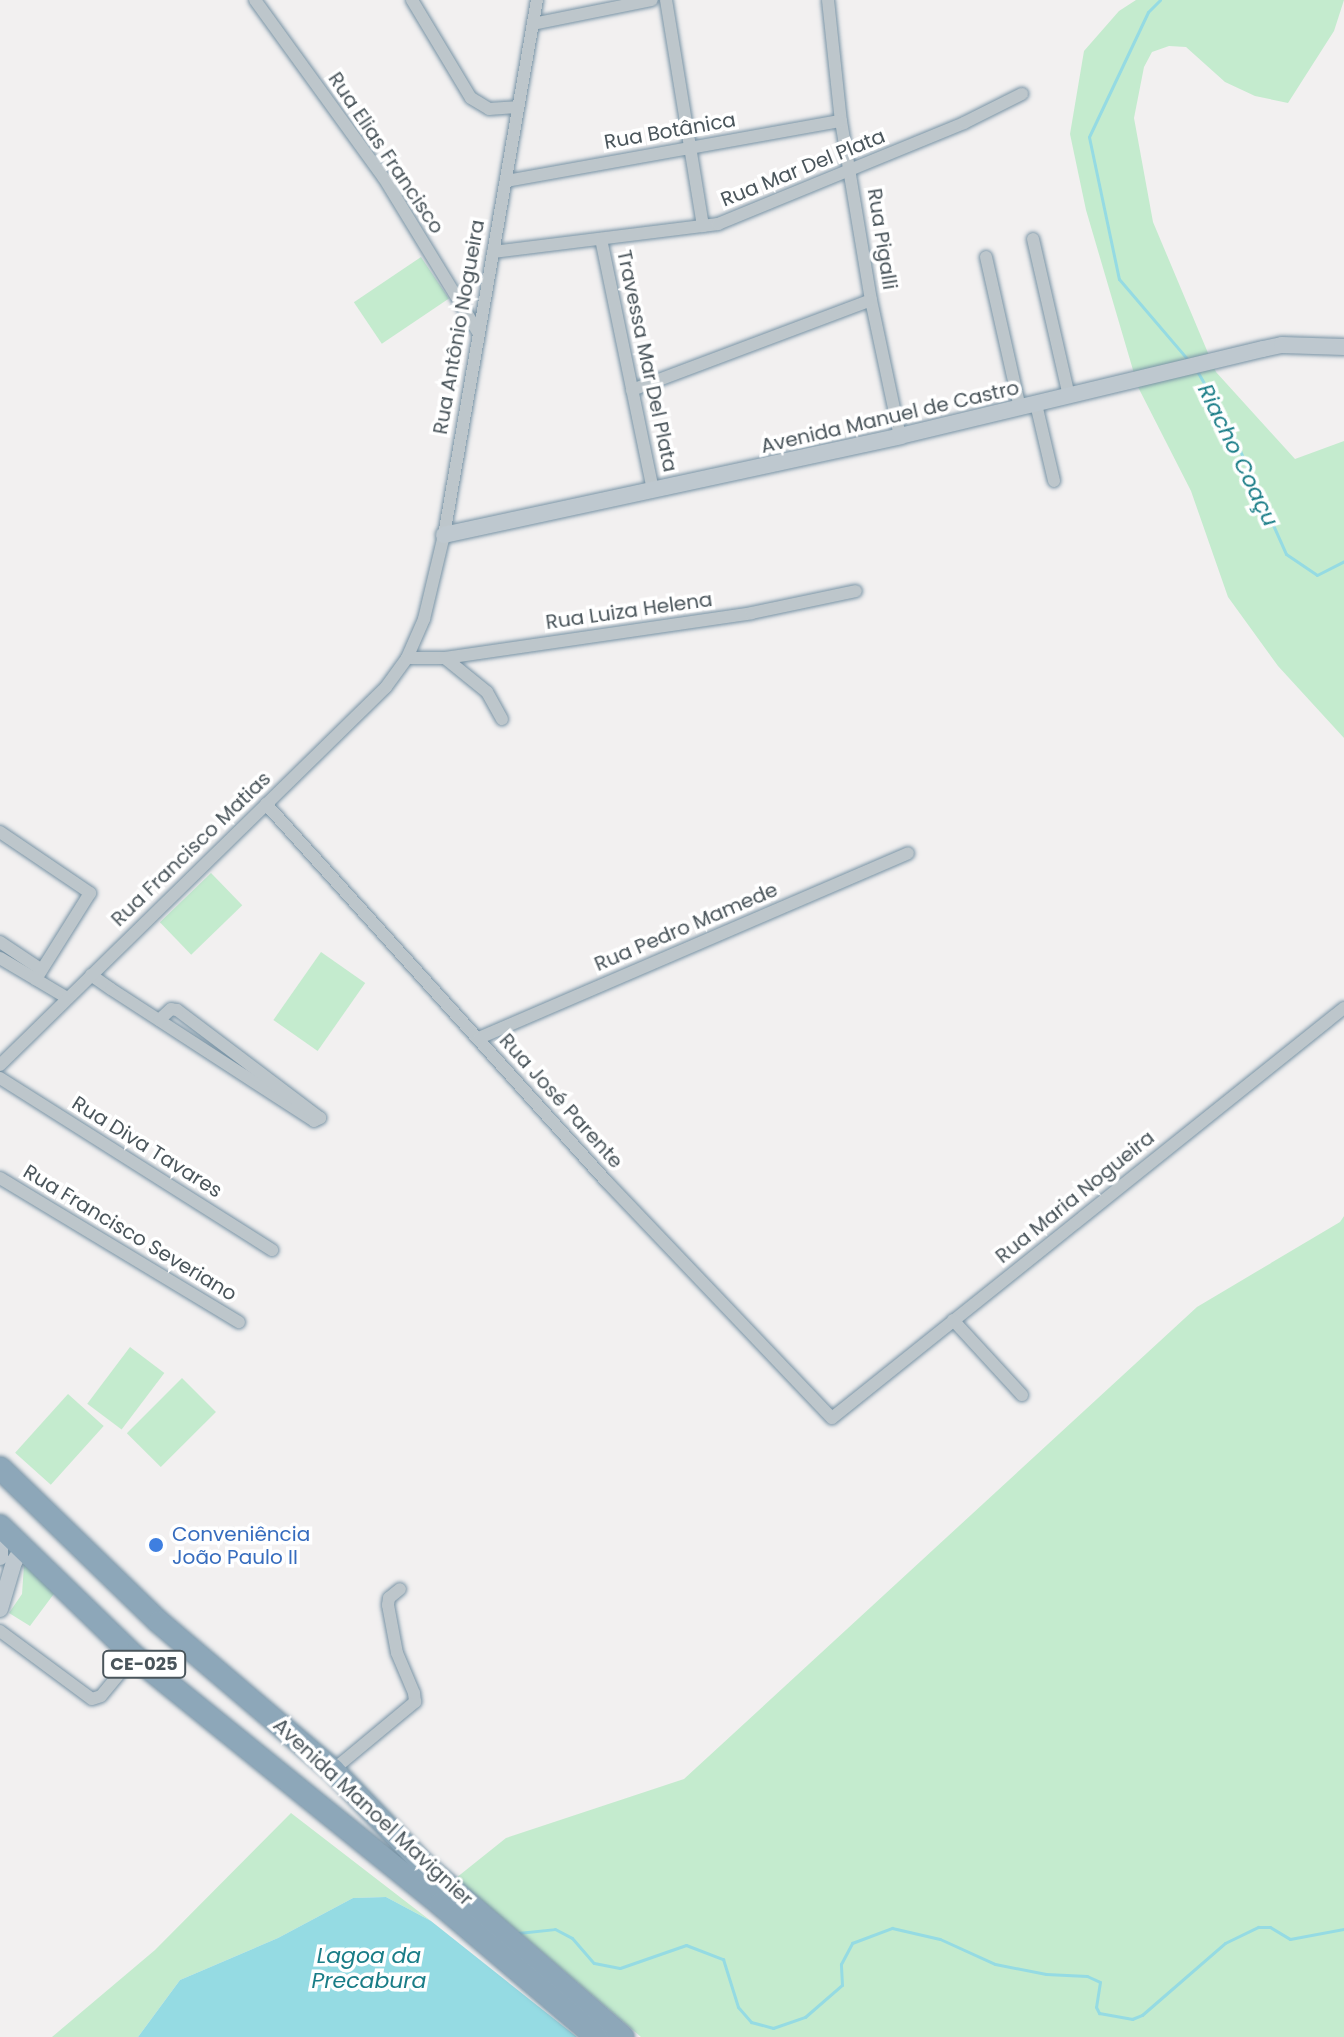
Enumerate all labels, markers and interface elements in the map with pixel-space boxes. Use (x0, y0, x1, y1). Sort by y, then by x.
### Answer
street label: Rua Elias Francisco (323, 68, 449, 238)
street label: Rua Botânica (602, 108, 738, 154)
street label: Rua Mar Del Plata (717, 124, 889, 212)
street label: Rua Pigalli (862, 187, 902, 291)
street label: Rua Antônio Nogueira (428, 218, 490, 436)
street label: Travessa Mar Del Plata (612, 248, 682, 474)
street label: Avenida Manuel de Castro (758, 376, 1022, 458)
water label: Riacho Coaçu (1192, 380, 1284, 530)
street label: Rua Luiza Helena (544, 587, 714, 635)
street label: Rua Francisco Matias (106, 767, 276, 931)
street label: Rua Pedro Mamede (591, 878, 781, 976)
street label: Rua José Parente (494, 1029, 628, 1173)
street label: Rua Diva Tavares (68, 1091, 226, 1203)
street label: Rua Maria Nogueira (991, 1126, 1159, 1268)
street label: Rua Francisco Severiano (19, 1160, 241, 1306)
place label: Conveniência João Paulo II (172, 1522, 310, 1569)
marker: Conveniência João Paulo II (147, 1536, 165, 1554)
road number: CE-025 (102, 1650, 186, 1678)
street label: Avenida Manoel Mavignier (268, 1713, 478, 1911)
water label: Lagoa da Precabura (312, 1942, 426, 1994)

